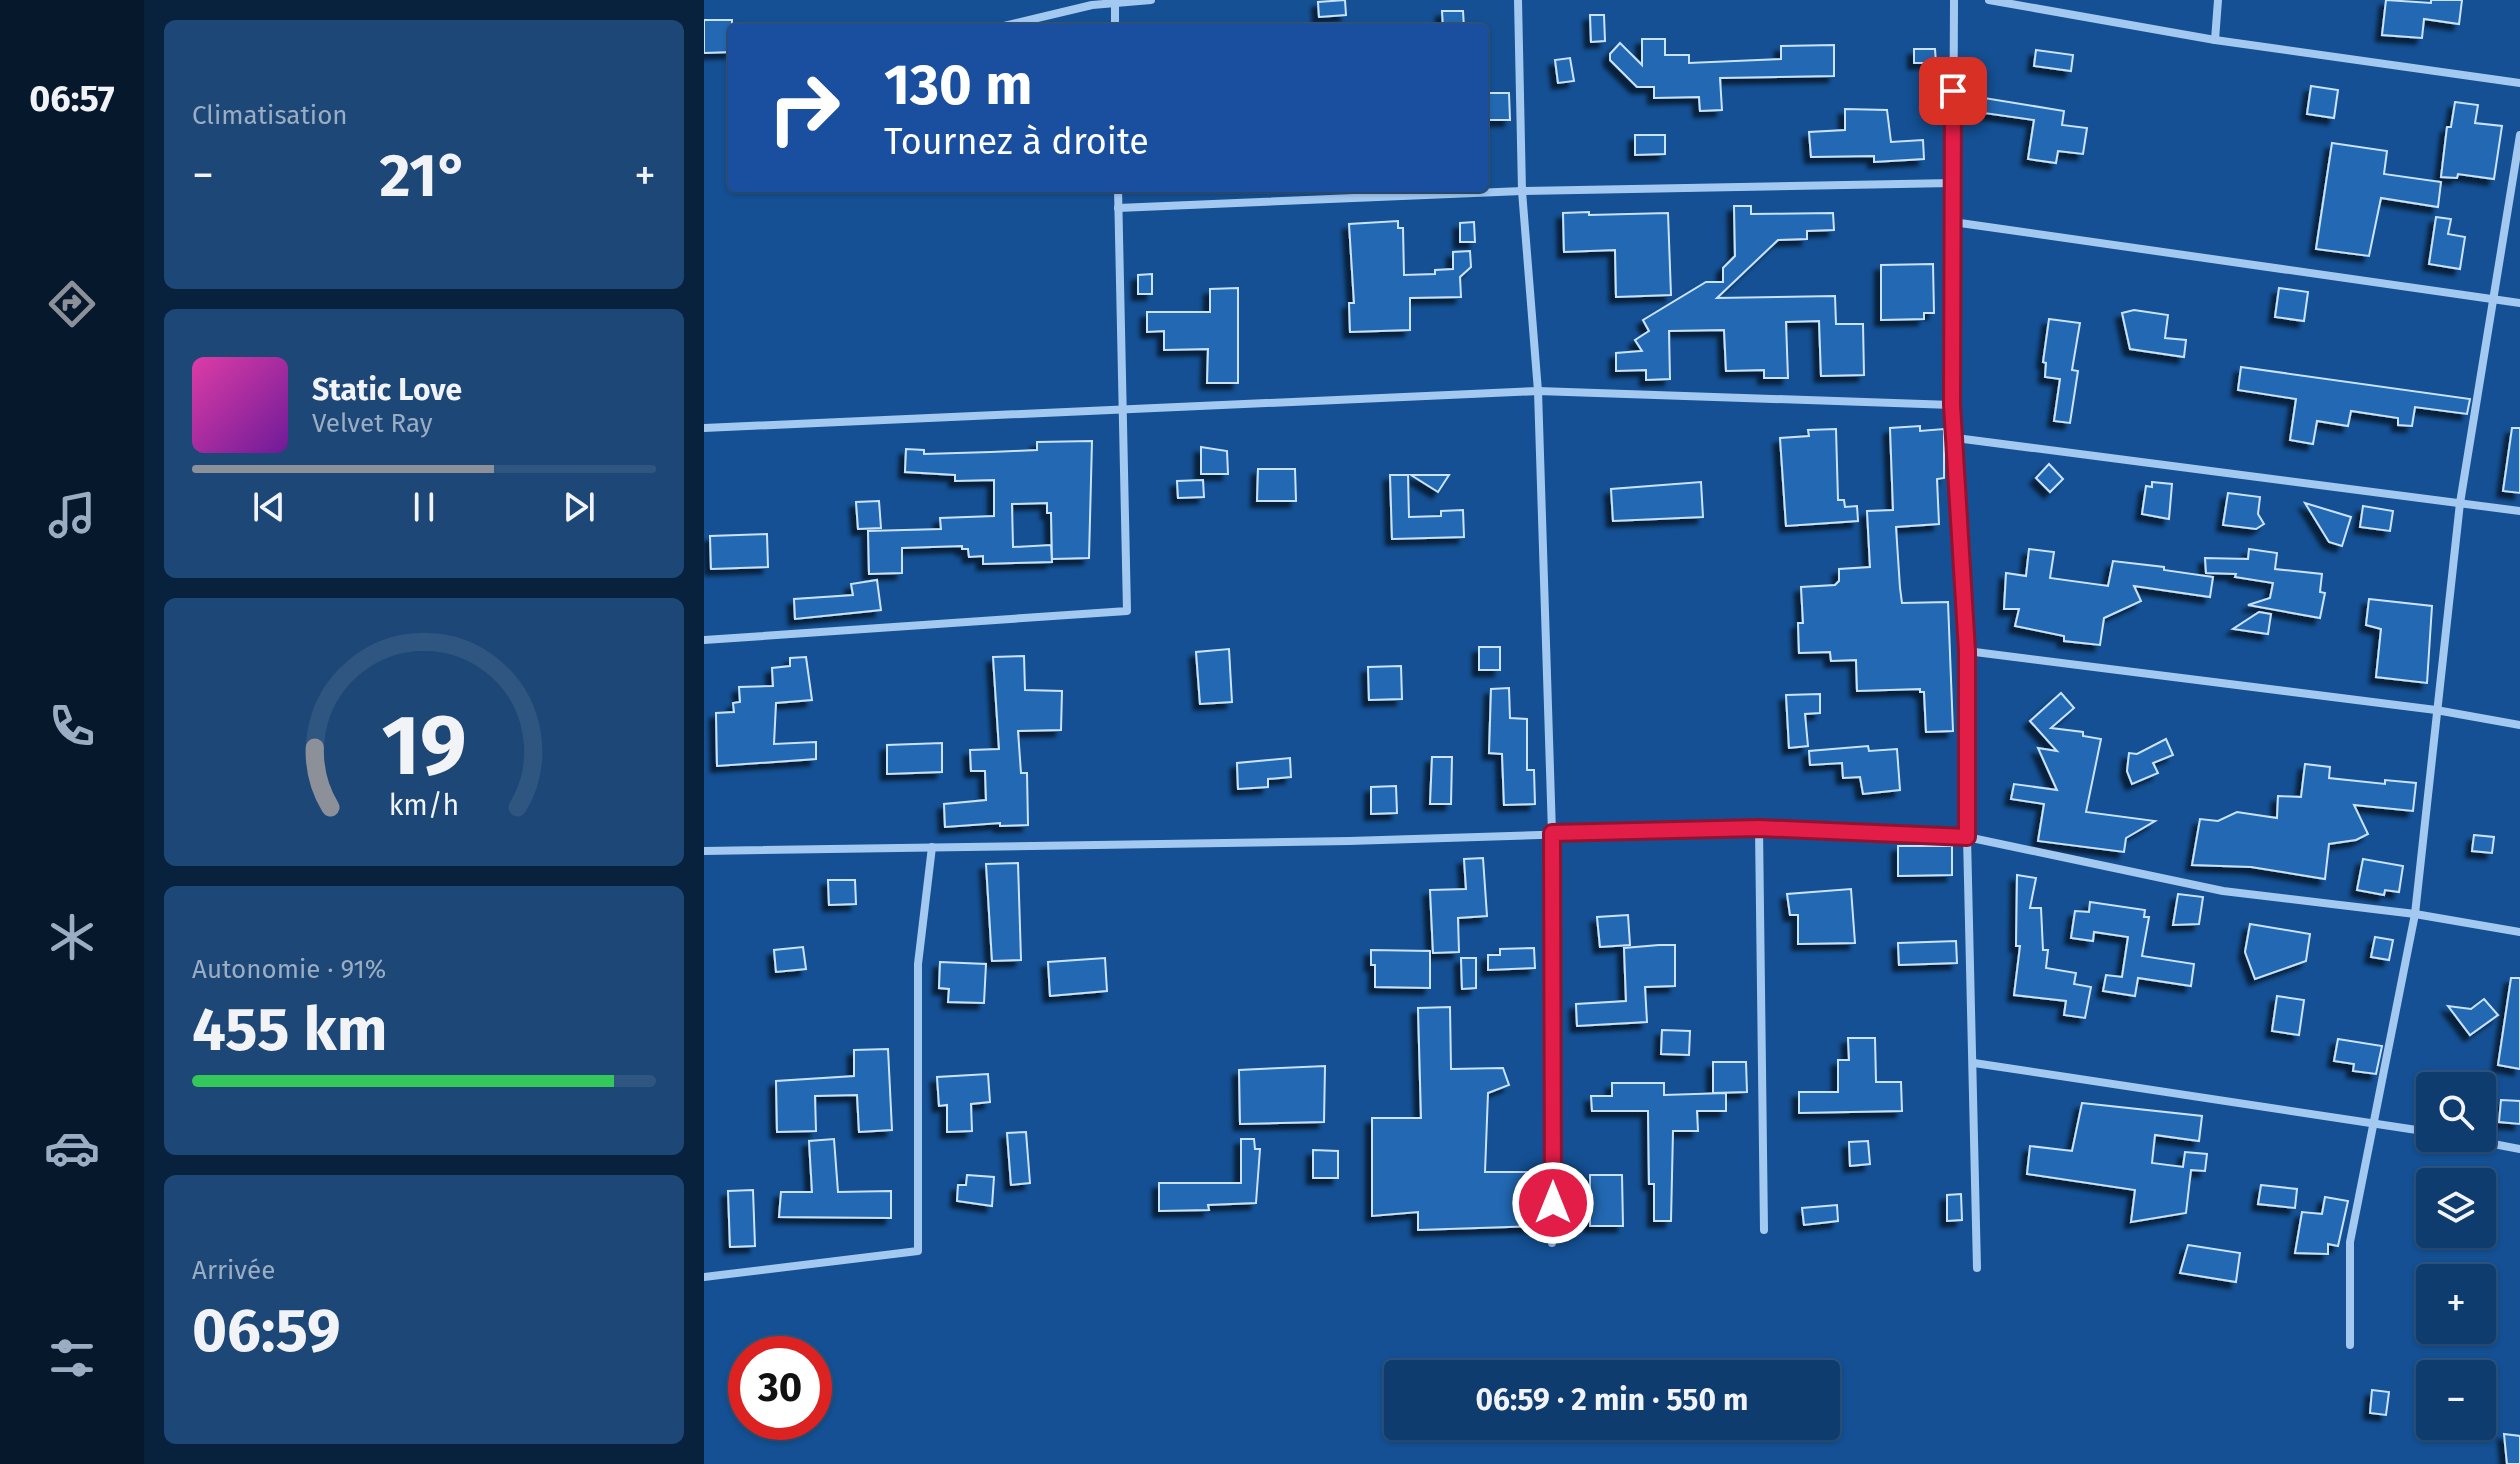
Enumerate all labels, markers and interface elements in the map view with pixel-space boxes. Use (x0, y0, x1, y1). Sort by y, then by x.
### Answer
text: 130 m (884, 52, 1032, 119)
icon: right (752, 56, 856, 160)
pin (1919, 57, 1987, 125)
icon: arrive (1931, 69, 1975, 113)
text: 06:57 (29, 77, 115, 121)
text: Climatisation (192, 100, 348, 131)
text: Tournez à droite (884, 120, 1149, 164)
text: 21° (380, 140, 468, 212)
text: − (192, 149, 214, 202)
text: + (634, 149, 656, 202)
icon: directions (44, 276, 100, 332)
text: Static Love (312, 372, 462, 408)
text: Velvet Ray (312, 408, 432, 439)
icon: previous (247, 485, 291, 529)
icon: pause (402, 485, 446, 529)
icon: next (557, 485, 601, 529)
icon: music (44, 487, 100, 543)
text: 19 (381, 696, 467, 796)
icon: phone (44, 698, 100, 754)
text: km/h (389, 788, 459, 823)
icon: climate (44, 909, 100, 965)
text: Autonomie · 91% (192, 954, 386, 985)
text: 455 km (192, 994, 387, 1066)
map controls (2416, 1072, 2496, 1440)
button: search (2416, 1072, 2496, 1152)
icon: car (44, 1120, 100, 1176)
position arrow (1511, 1161, 1595, 1245)
button: layers (2416, 1168, 2496, 1248)
text: Arrivée (192, 1255, 275, 1286)
button: + (2416, 1264, 2496, 1344)
text: 06:59 (192, 1295, 341, 1367)
icon: filters (44, 1330, 100, 1386)
speed limit sign: 30 (728, 1336, 832, 1440)
button: − (2416, 1360, 2496, 1440)
text: 06:59 · 2 min · 550 m (1476, 1382, 1748, 1418)

